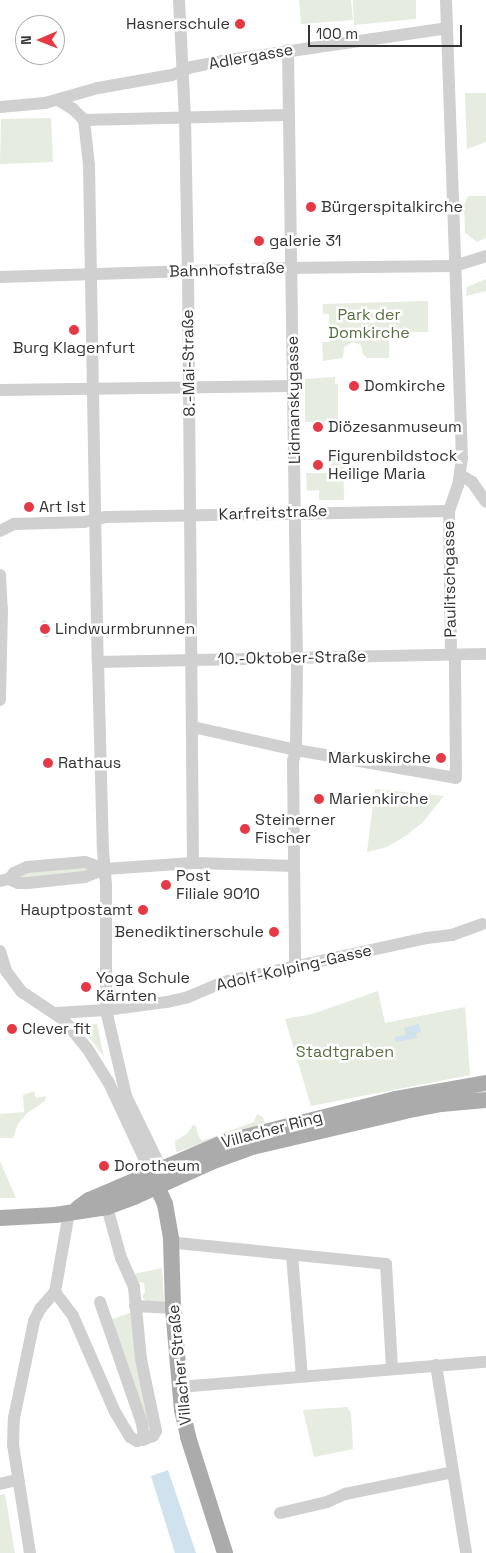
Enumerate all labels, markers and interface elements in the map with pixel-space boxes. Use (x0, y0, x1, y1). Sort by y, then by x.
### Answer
place label: Hasnerschule (126, 14, 230, 34)
north arrow (15, 15, 65, 65)
scale bar (311, 15, 465, 47)
marker: Hasnerschule (234, 18, 246, 30)
text: 100 m (316, 24, 358, 43)
text: N (17, 35, 35, 45)
street label: Adlergasse (207, 40, 295, 74)
place label: Bürgerspitalkirche (321, 197, 463, 217)
marker: Bürgerspitalkirche (305, 201, 317, 213)
place label: galerie 31 (269, 231, 342, 251)
marker: galerie 31 (253, 235, 265, 247)
street label: Bahnhofstraße (169, 258, 285, 282)
park label: Park der Domkirche (328, 305, 410, 343)
street label: 8.-Mai-Straße (178, 309, 200, 417)
marker: Burg Klagenfurt (68, 324, 80, 336)
street label: Lidmanskygasse (283, 336, 305, 464)
place label: Burg Klagenfurt (13, 338, 135, 358)
place label: Domkirche (364, 376, 445, 396)
marker: Domkirche (348, 380, 360, 392)
place label: Diözesanmuseum (328, 417, 462, 437)
marker: Diözesanmuseum (312, 421, 324, 433)
place label: Figurenbildstock Heilige Maria (328, 446, 457, 484)
marker: Figurenbildstock Heilige Maria (312, 459, 324, 471)
place label: Art Ist (39, 497, 86, 517)
marker: Art Ist (23, 501, 35, 513)
street label: Karfreitstraße (218, 502, 328, 524)
street label: Paulitschgasse (439, 520, 461, 638)
place label: Lindwurmbrunnen (55, 619, 195, 639)
marker: Lindwurmbrunnen (39, 623, 51, 635)
street label: 10.-Oktober-Straße (217, 647, 367, 669)
place label: Markuskirche (328, 748, 431, 768)
marker: Markuskirche (435, 752, 447, 764)
place label: Rathaus (58, 753, 121, 773)
marker: Rathaus (42, 757, 54, 769)
place label: Marienkirche (329, 789, 428, 809)
marker: Marienkirche (313, 793, 325, 805)
place label: Steinerner Fischer (255, 810, 336, 848)
marker: Steinerner Fischer (239, 823, 251, 835)
place label: Post Filiale 9010 (176, 866, 260, 904)
marker: Post Filiale 9010 (160, 879, 172, 891)
place label: Hauptpostamt (21, 900, 133, 920)
marker: Hauptpostamt (137, 904, 149, 916)
place label: Benediktinerschule (115, 922, 264, 942)
marker: Benediktinerschule (268, 926, 280, 938)
street label: Adolf-Kolping-Gasse (214, 941, 374, 995)
place label: Yoga Schule Kärnten (96, 968, 190, 1006)
marker: Yoga Schule Kärnten (80, 981, 92, 993)
place label: Clever fit (22, 1019, 91, 1039)
marker: Clever fit (6, 1023, 18, 1035)
park label: Stadtgraben (296, 1042, 394, 1062)
street label: Villacher Ring (219, 1107, 325, 1153)
place label: Dorotheum (114, 1156, 200, 1176)
marker: Dorotheum (98, 1160, 110, 1172)
street label: Villacher Straße (164, 1304, 196, 1426)

